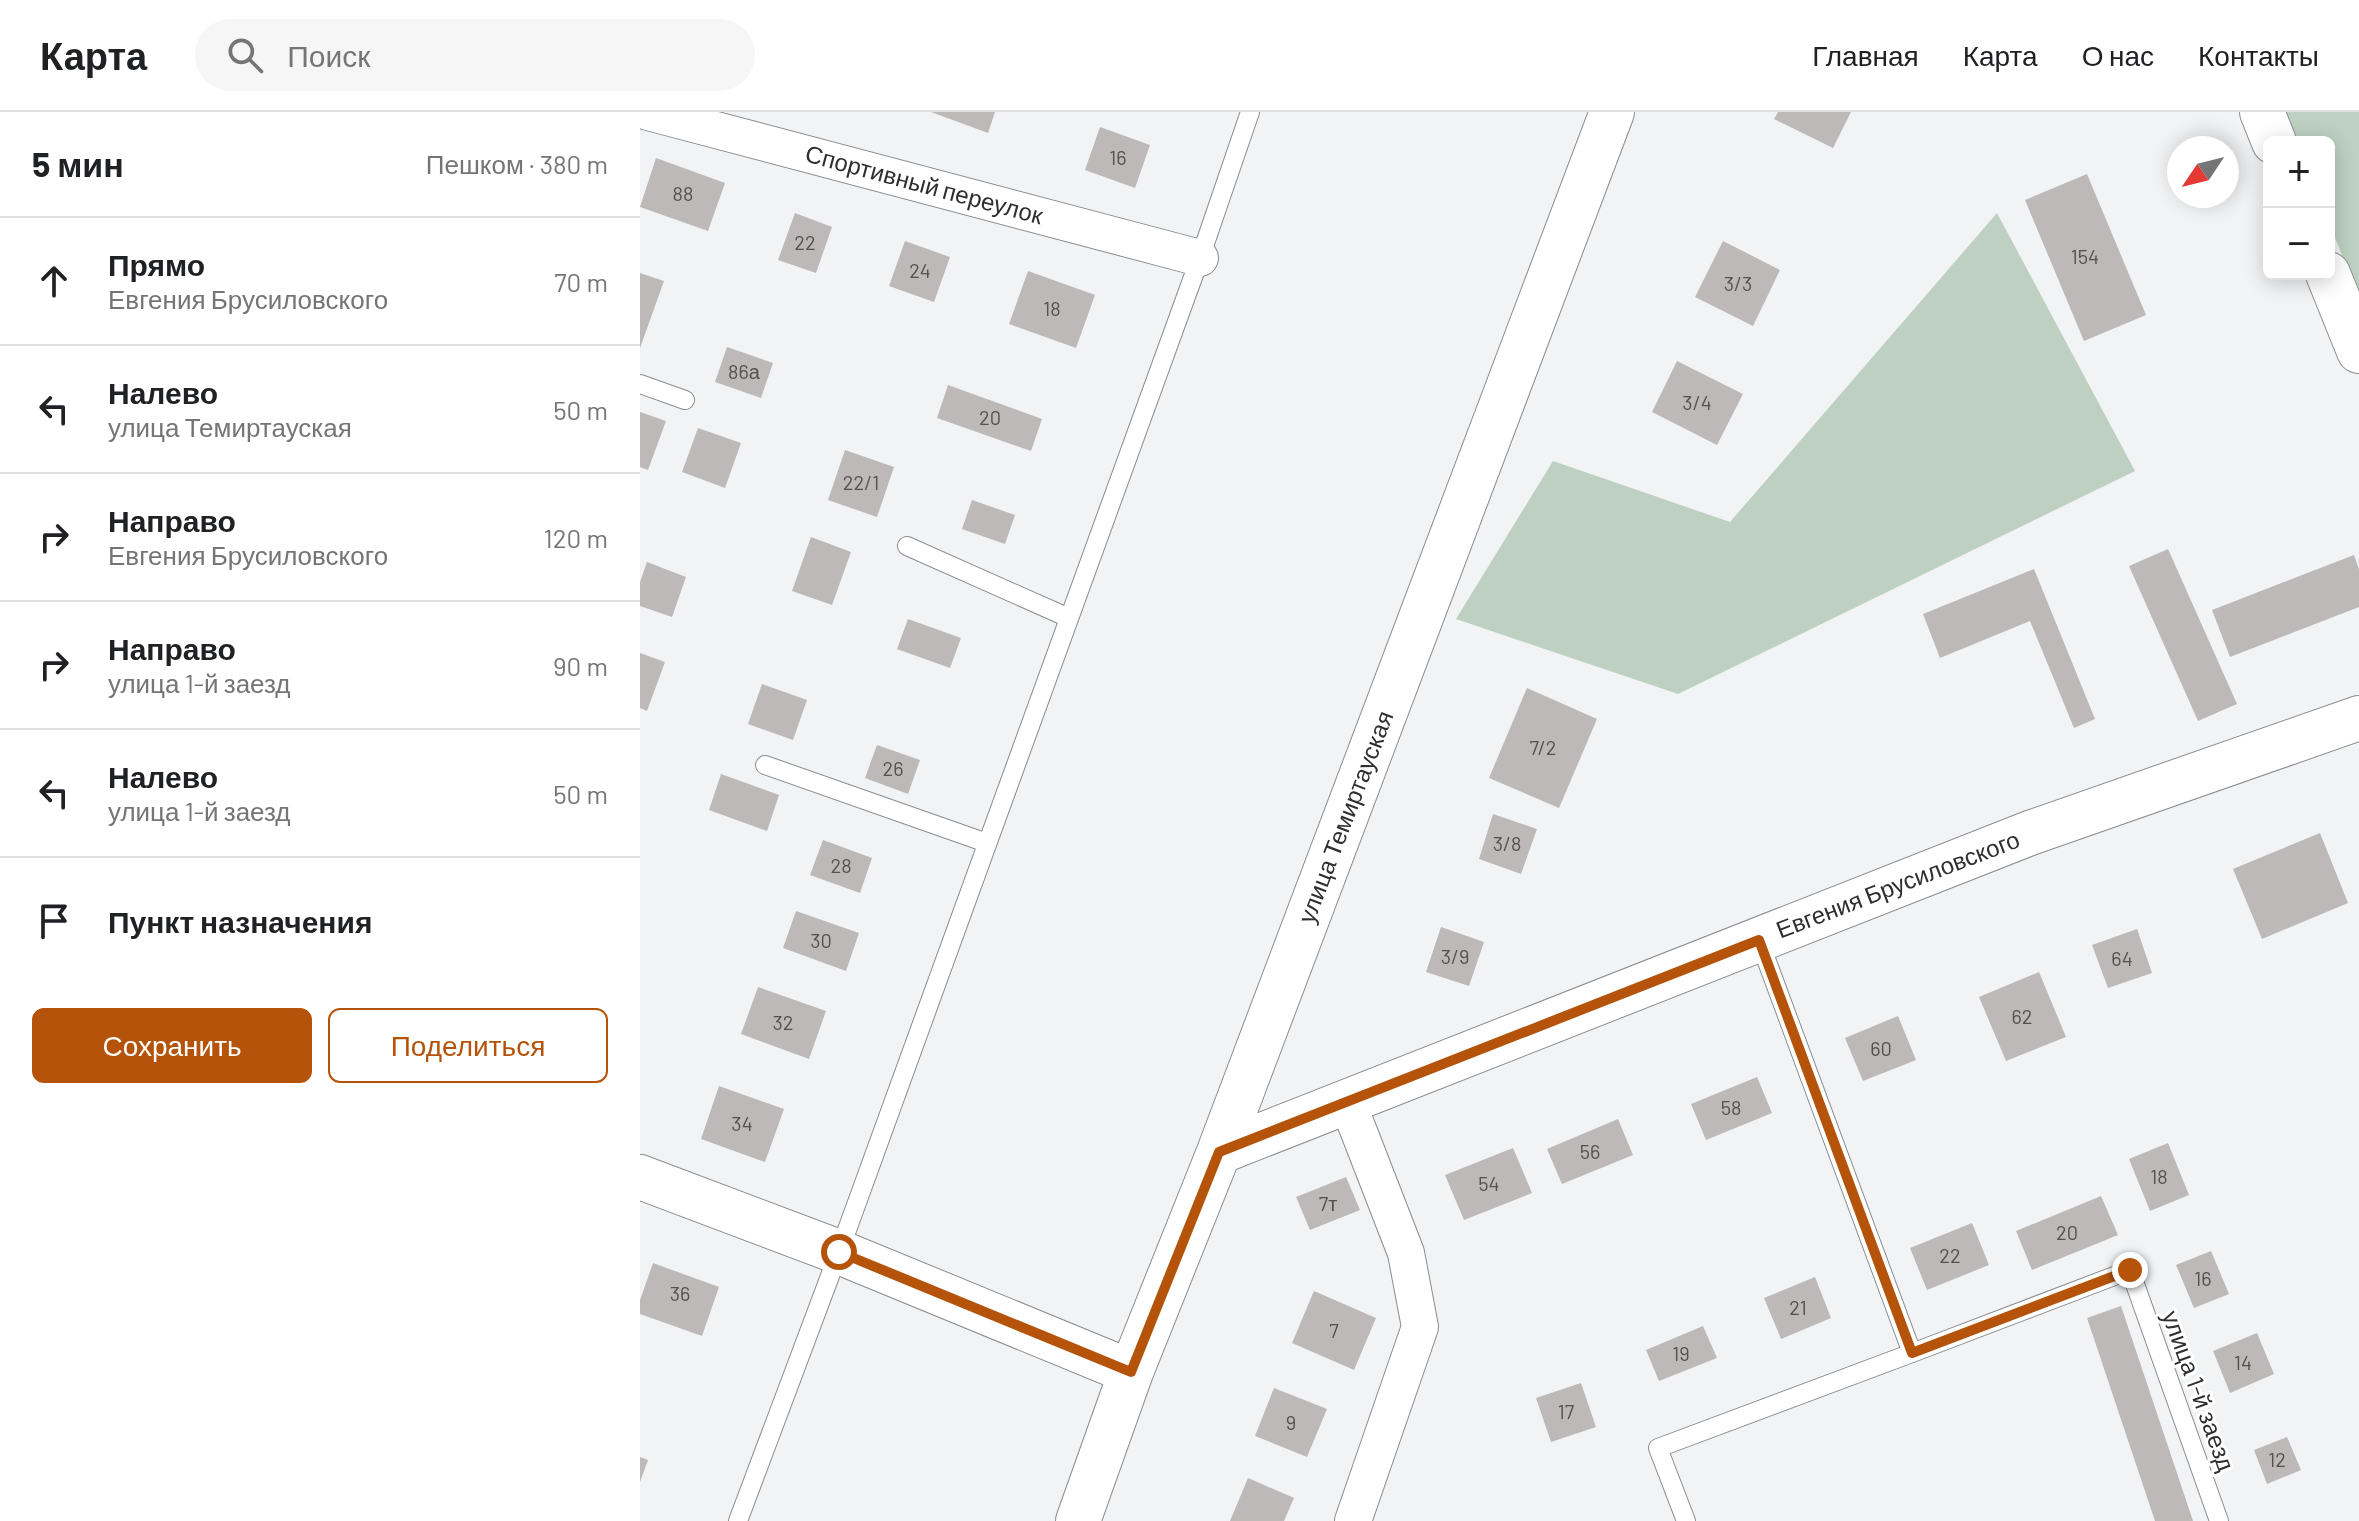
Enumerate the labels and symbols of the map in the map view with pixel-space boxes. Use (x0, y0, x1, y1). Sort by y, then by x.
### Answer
north arrow (2167, 136, 2239, 208)
street label: Спортивный переулок (802, 138, 1047, 229)
house number: 16 (1109, 145, 1127, 169)
house number: 88 (673, 181, 693, 205)
house number: 22 (794, 230, 816, 254)
house number: 154 (2071, 244, 2099, 268)
house number: 24 (909, 258, 931, 282)
house number: 3/3 (1724, 271, 1752, 295)
house number: 18 (1043, 296, 1061, 320)
house number: 86а (728, 359, 761, 383)
house number: 3/4 (1682, 390, 1712, 414)
house number: 20 (979, 405, 1001, 429)
house number: 22/1 (843, 470, 879, 494)
street label: улица Темиртауская (1291, 706, 1398, 927)
house number: 7/2 (1530, 735, 1557, 759)
house number: 26 (882, 756, 904, 780)
street label: Евгения Брусиловского (1772, 824, 2023, 943)
house number: 3/8 (1493, 831, 1521, 855)
house number: 28 (830, 853, 852, 877)
house number: 30 (810, 928, 832, 952)
house number: 3/9 (1441, 944, 1469, 968)
house number: 64 (2111, 946, 2133, 970)
house number: 62 (2011, 1004, 2033, 1028)
house number: 32 (772, 1010, 794, 1034)
house number: 60 (1870, 1036, 1892, 1060)
house number: 58 (1721, 1095, 1741, 1119)
house number: 34 (731, 1111, 753, 1135)
house number: 56 (1580, 1139, 1600, 1163)
house number: 18 (2150, 1164, 2168, 1188)
house number: 54 (1478, 1171, 1500, 1195)
house number: 7т (1319, 1191, 1337, 1215)
house number: 20 (2056, 1220, 2078, 1244)
route start (821, 1234, 857, 1270)
house number: 22 (1939, 1243, 1961, 1267)
route end (2112, 1252, 2148, 1288)
house number: 16 (2194, 1266, 2212, 1290)
house number: 36 (670, 1281, 690, 1305)
house number: 21 (1789, 1295, 1807, 1319)
street label: улица 1-й заезд (2157, 1306, 2242, 1475)
house number: 7 (1329, 1318, 1339, 1342)
house number: 19 (1672, 1341, 1690, 1365)
house number: 14 (2234, 1350, 2252, 1374)
house number: 17 (1558, 1399, 1575, 1423)
house number: 9 (1286, 1410, 1296, 1434)
house number: 12 (2268, 1447, 2286, 1471)

